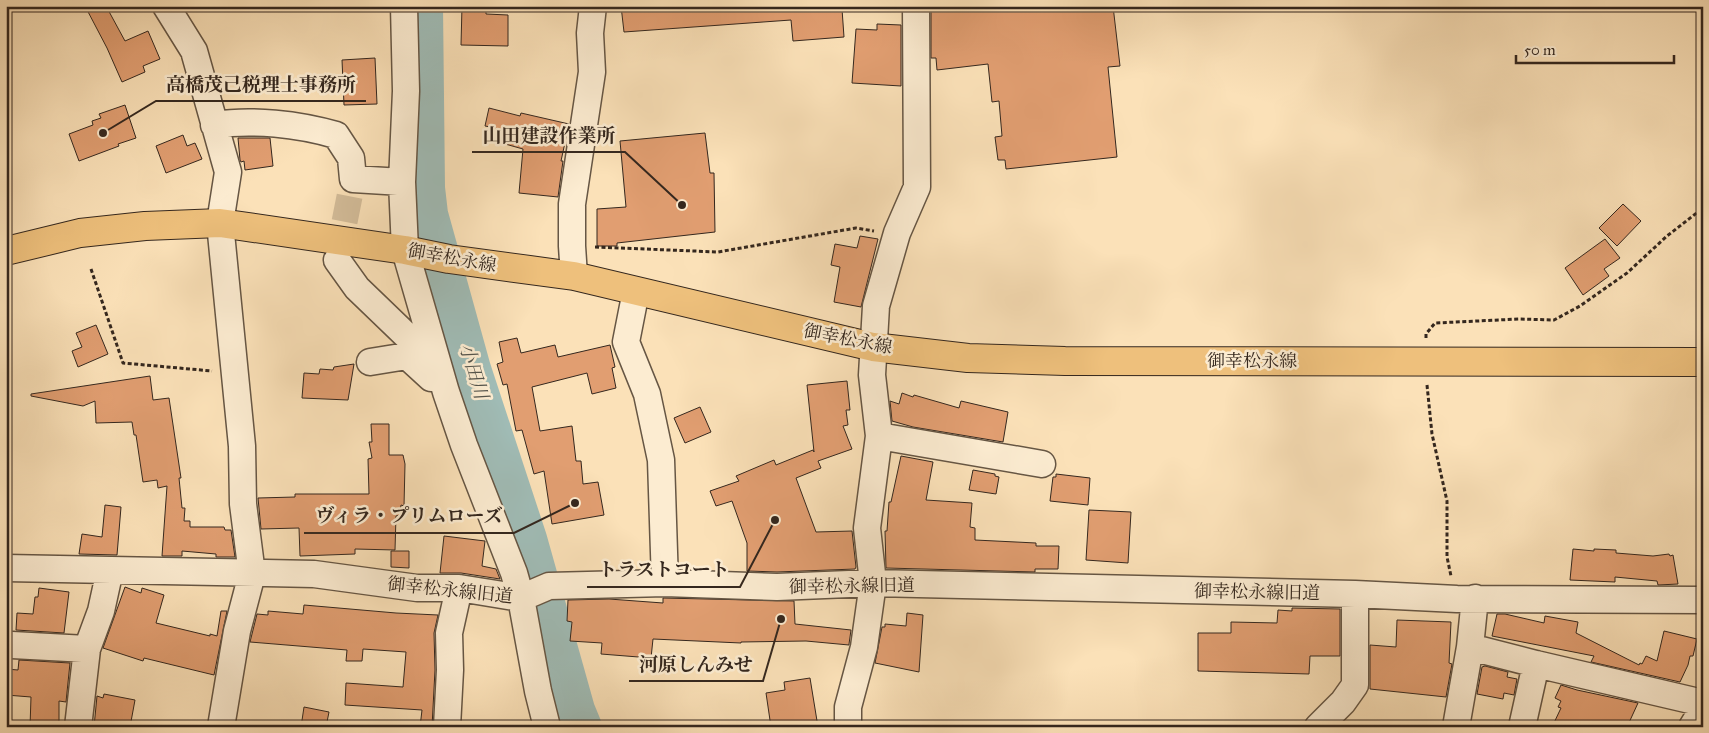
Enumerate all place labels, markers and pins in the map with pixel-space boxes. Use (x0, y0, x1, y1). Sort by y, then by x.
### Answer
callout: 高橋茂己税理士事務所 (156, 67, 366, 101)
callout: 山田建設作業所 (472, 118, 625, 152)
callout: ヴィラ・プリムローズ (304, 499, 514, 533)
callout: トラストコート (587, 553, 740, 587)
callout: 河原しんみせ (629, 647, 763, 681)

